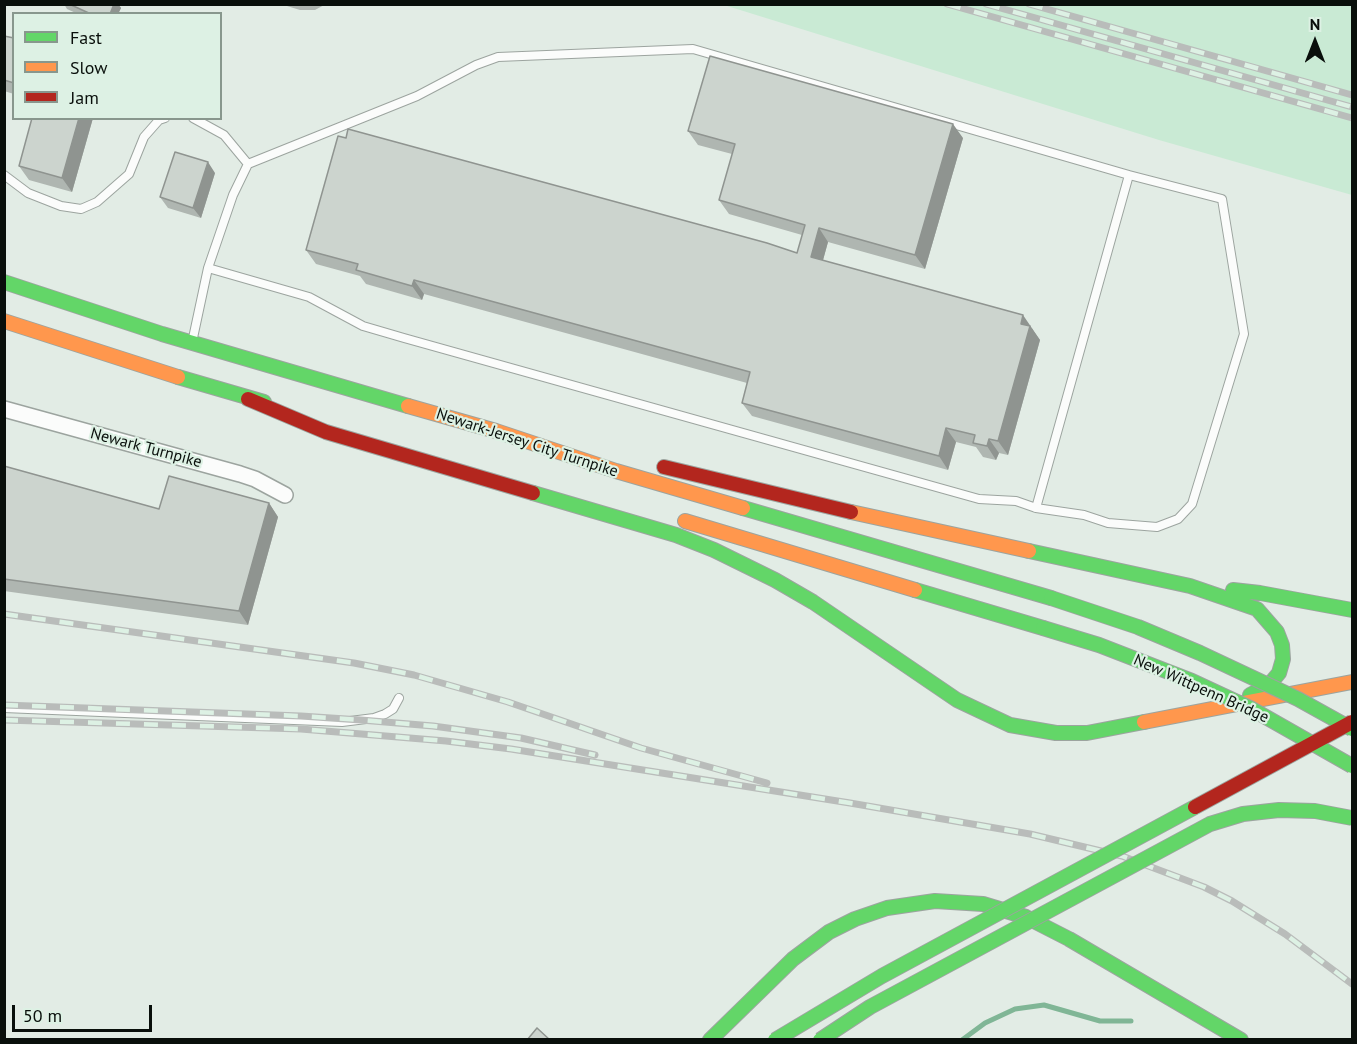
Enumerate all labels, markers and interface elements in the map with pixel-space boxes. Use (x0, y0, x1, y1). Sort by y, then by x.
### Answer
legend (12, 12, 222, 120)
north arrow (1285, 12, 1345, 72)
text: N (1310, 14, 1320, 34)
text: Fast (70, 26, 102, 49)
text: Slow (70, 56, 108, 79)
text: Jam (70, 86, 99, 109)
street label: Newark-Jersey City Turnpike (434, 404, 620, 482)
street label: Newark Turnpike (88, 424, 204, 472)
street label: New Wittpenn Bridge (1130, 651, 1272, 727)
scale bar (15, 993, 154, 1031)
text: 50 m (23, 1004, 62, 1027)

